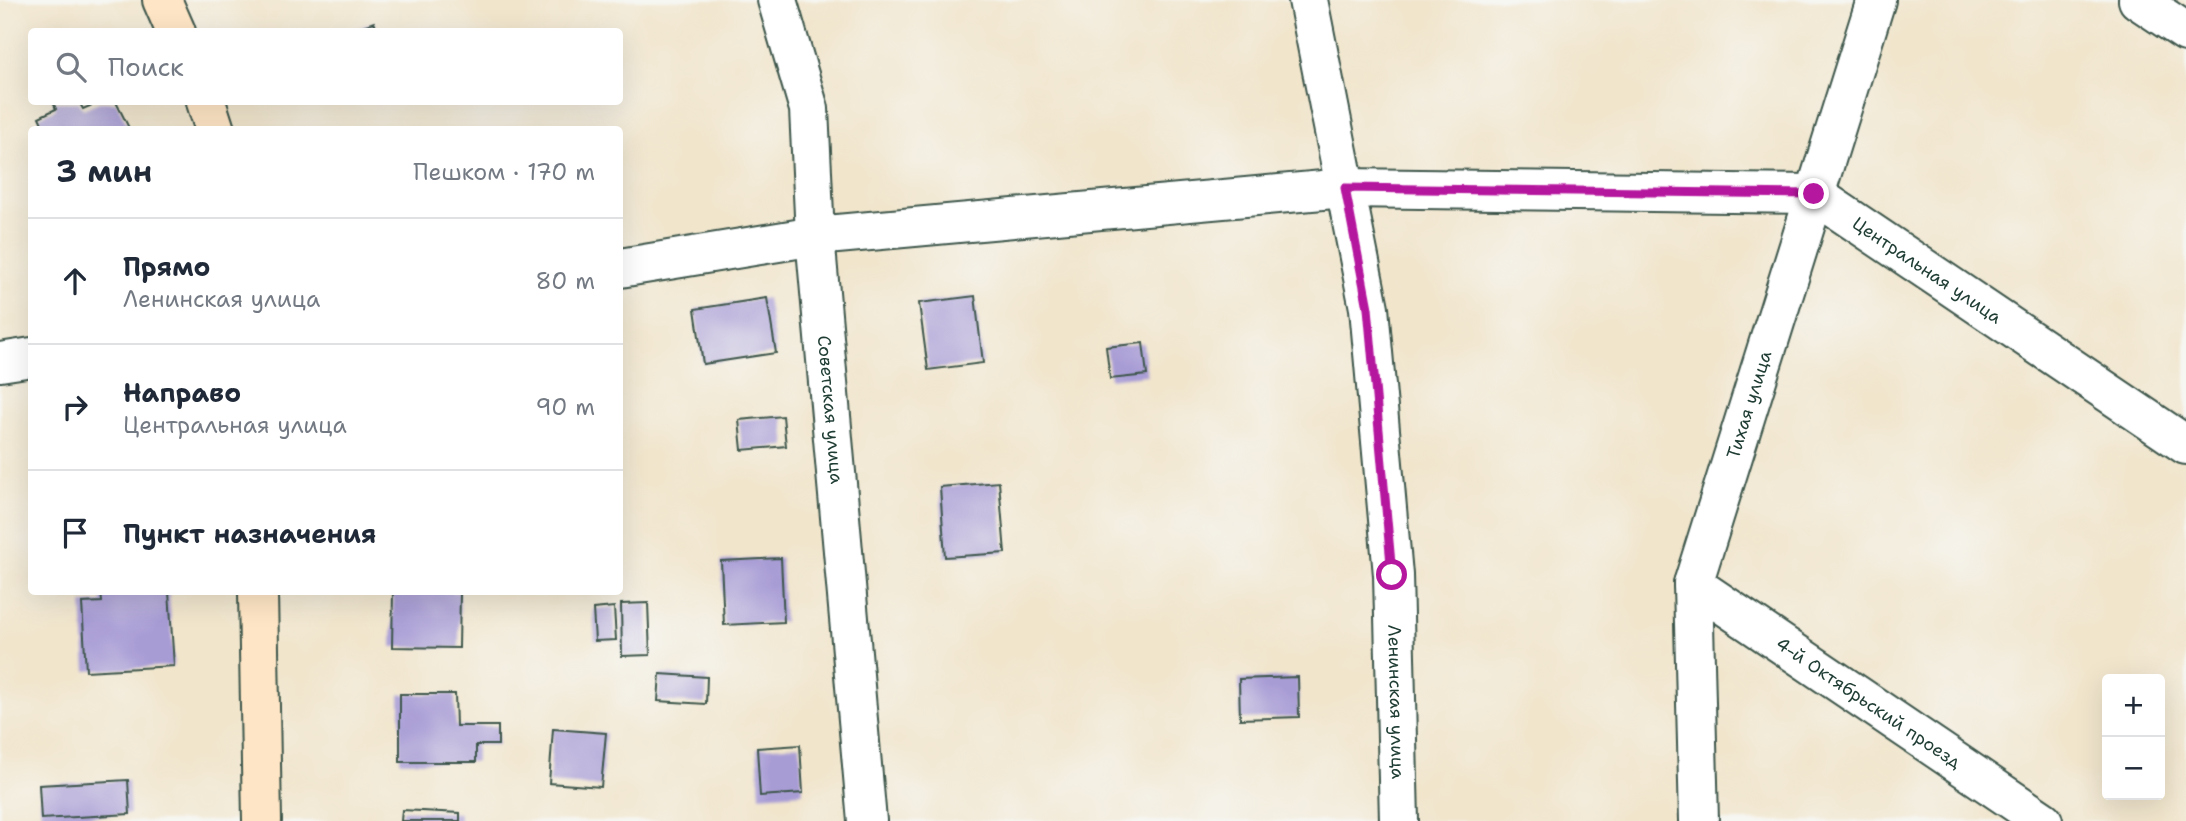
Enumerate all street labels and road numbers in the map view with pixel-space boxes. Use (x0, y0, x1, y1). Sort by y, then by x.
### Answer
street label: Центральная улица (1848, 211, 2006, 329)
street label: Советская улица (812, 334, 849, 485)
street label: Тихая улица (1721, 348, 1777, 462)
street label: Ленинская улица (1382, 624, 1410, 779)
street label: 4-й Октябрьский проезд (1771, 631, 1966, 775)

